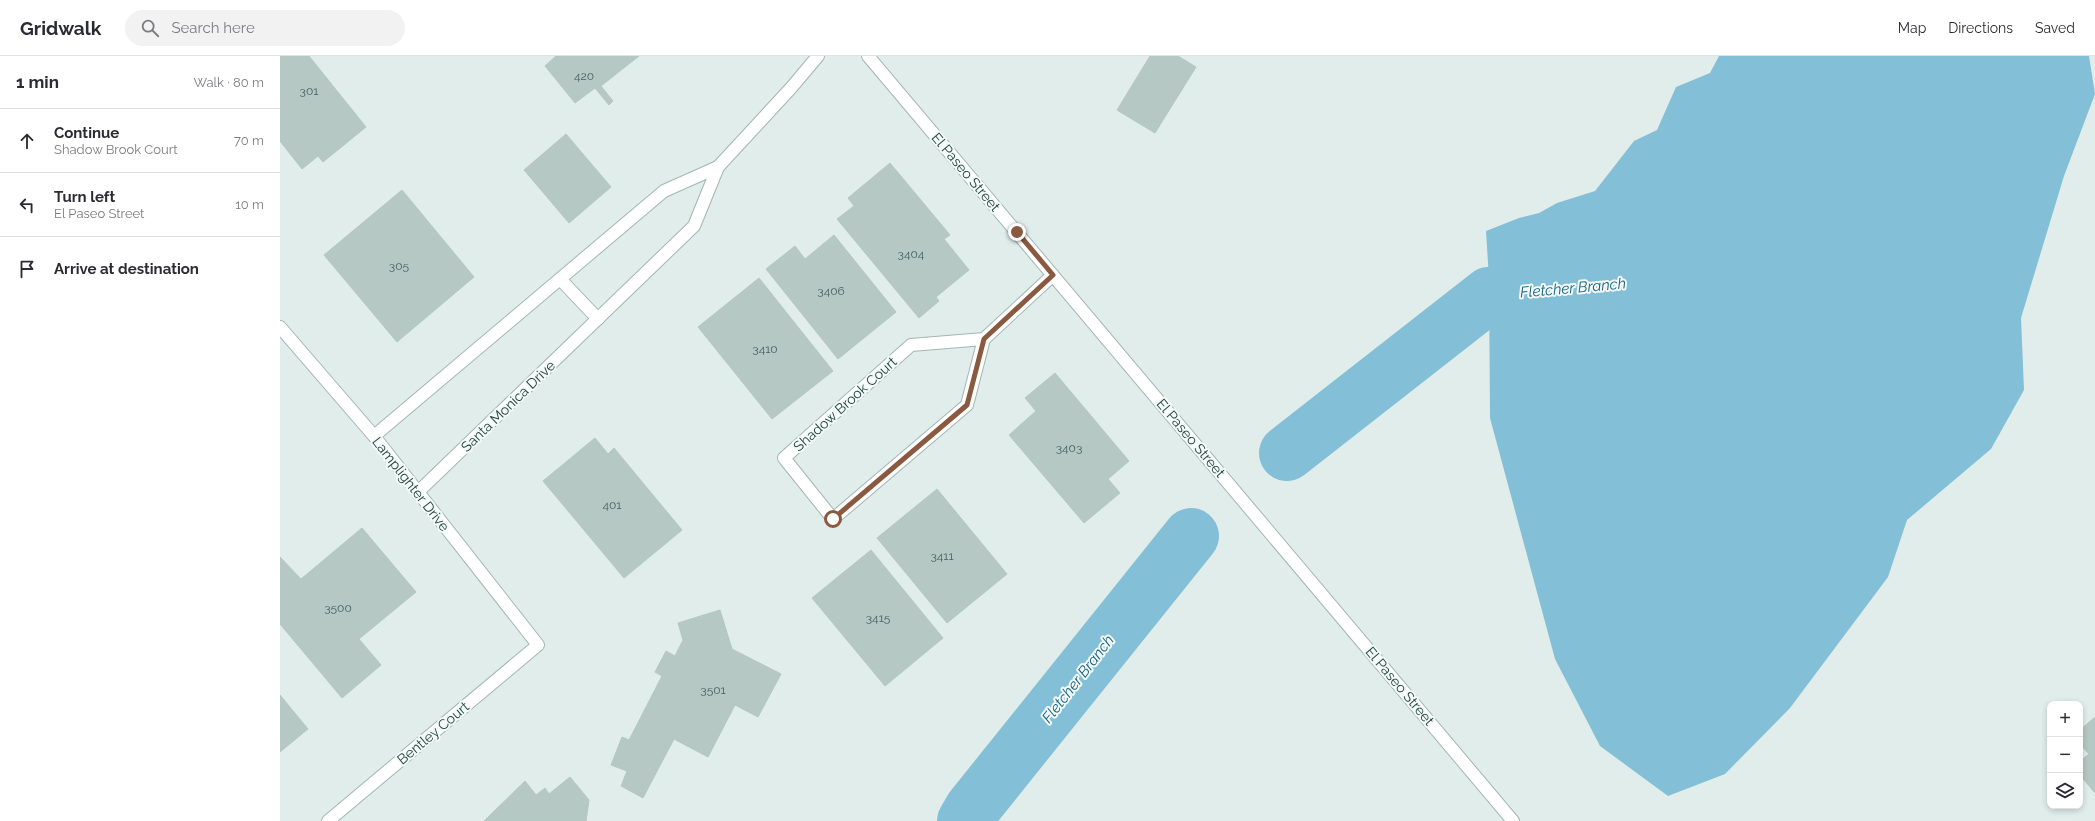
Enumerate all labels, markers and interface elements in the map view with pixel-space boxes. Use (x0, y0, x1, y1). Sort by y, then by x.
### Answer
search box (125, 10, 405, 46)
text: Gridwalk (20, 17, 101, 39)
icon: search (139, 17, 161, 39)
text: Search here (171, 19, 255, 37)
text: Map (1898, 20, 1926, 36)
text: Directions (1948, 20, 2013, 36)
text: Saved (2035, 20, 2075, 36)
house number: 420 (574, 69, 594, 83)
text: 1 min (16, 72, 59, 92)
text: Walk · 80 m (194, 75, 264, 90)
house number: 301 (300, 84, 318, 98)
text: Continue (54, 124, 119, 142)
icon: ahead (16, 130, 38, 152)
street label: El Paseo Street (929, 130, 1004, 215)
text: 70 m (234, 133, 264, 148)
text: Shadow Brook Court (54, 142, 178, 157)
text: Turn left (54, 188, 115, 206)
icon: left (16, 194, 38, 216)
text: 10 m (235, 197, 264, 212)
text: El Paseo Street (54, 206, 144, 221)
route end (1008, 223, 1026, 241)
house number: 3404 (898, 247, 925, 261)
icon: arrive (16, 258, 38, 280)
house number: 305 (389, 259, 410, 273)
text: Arrive at destination (54, 260, 199, 278)
water label: Fletcher Branch (1519, 274, 1627, 302)
house number: 3406 (817, 284, 845, 298)
house number: 3410 (752, 342, 778, 356)
street label: Shadow Brook Court (790, 353, 900, 454)
street label: Santa Monica Drive (458, 357, 558, 455)
street label: El Paseo Street (1154, 396, 1229, 481)
street label: Lamplighter Drive (369, 434, 453, 534)
house number: 3403 (1056, 441, 1082, 455)
house number: 401 (602, 498, 622, 512)
route start (824, 510, 842, 528)
house number: 3411 (930, 549, 954, 563)
house number: 3500 (324, 601, 352, 615)
house number: 3415 (866, 611, 891, 625)
water label: Fletcher Branch (1038, 632, 1118, 726)
street label: El Paseo Street (1363, 644, 1438, 729)
house number: 3501 (700, 683, 726, 697)
street label: Bentley Court (394, 698, 472, 768)
map controls (2047, 701, 2083, 809)
button: + (2047, 701, 2083, 737)
button: − (2047, 737, 2083, 773)
button: layers (2047, 773, 2083, 809)

